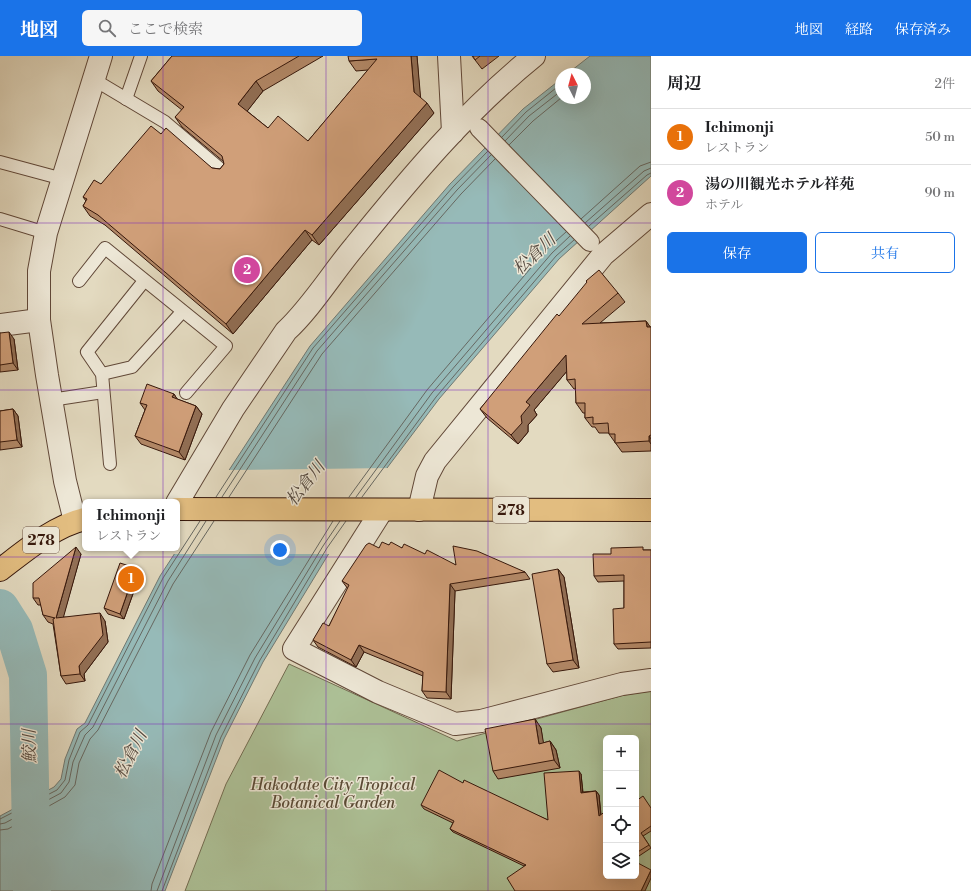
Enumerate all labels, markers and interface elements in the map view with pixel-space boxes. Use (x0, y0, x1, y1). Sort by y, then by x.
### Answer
search box (82, 10, 362, 46)
icon: search (96, 17, 118, 39)
text: 地図 (20, 18, 58, 42)
text: ここで検索 (128, 20, 203, 39)
text: 地図 (795, 21, 823, 39)
text: 経路 (845, 21, 873, 39)
text: 保存済み (895, 21, 951, 39)
north arrow (555, 68, 591, 104)
text: 周辺 (667, 73, 701, 95)
text: 2件 (935, 76, 955, 92)
text: Ichimonji (705, 118, 774, 137)
text: 1 (677, 129, 683, 145)
text: 50 m (925, 129, 955, 145)
text: レストラン (705, 140, 770, 156)
text: 湯の川観光ホテル祥苑 (705, 175, 854, 194)
text: 2 (676, 185, 684, 201)
text: 90 m (924, 185, 955, 201)
text: ホテル (705, 197, 743, 213)
water label: 松倉川 (509, 228, 562, 280)
button: 保存 (667, 232, 807, 273)
button: 共有 (815, 232, 955, 273)
pin: 2 (234, 255, 260, 285)
water label: 松倉川 (281, 455, 331, 510)
road number: 278 (493, 497, 529, 523)
popup (82, 499, 180, 551)
text: Ichimonji (97, 506, 165, 525)
road number: 278 (23, 527, 59, 553)
text: レストラン (97, 528, 161, 544)
your location (270, 540, 290, 560)
pin: 1 (118, 564, 144, 594)
water label: 松倉川 (110, 725, 153, 782)
water label: 鮫川 (19, 727, 41, 763)
map controls (603, 735, 639, 879)
button: + (603, 735, 639, 771)
button: − (603, 771, 639, 807)
park label: Hakodate City Tropical Botanical Garden (250, 775, 416, 813)
button: locate (603, 807, 639, 843)
button: layers (603, 843, 639, 879)

